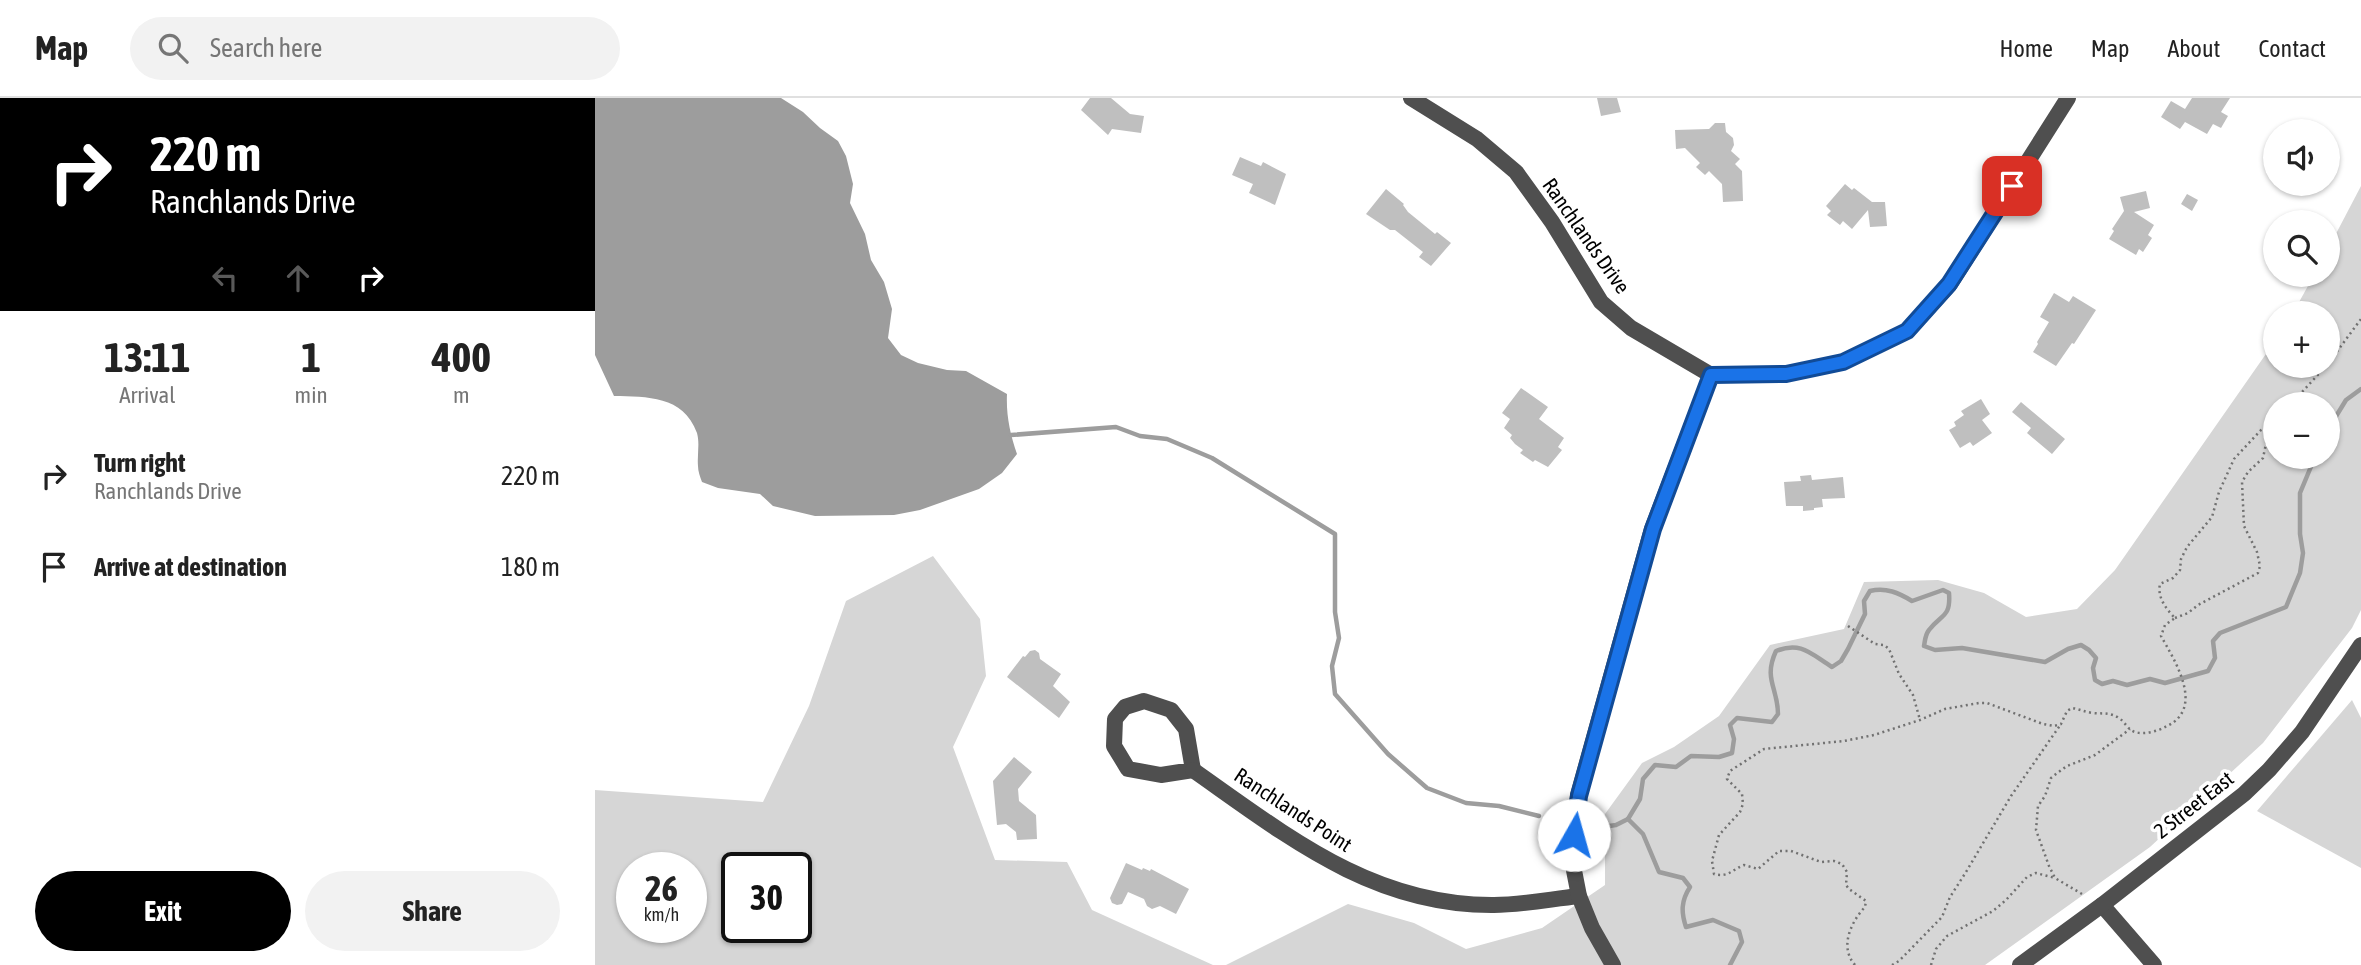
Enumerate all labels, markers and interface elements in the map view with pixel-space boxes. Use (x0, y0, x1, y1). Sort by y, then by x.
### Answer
search box (130, 17, 620, 80)
text: Map (35, 29, 88, 67)
icon: search (154, 29, 192, 67)
text: Search here (210, 33, 322, 63)
text: Home (1999, 35, 2053, 62)
text: Map (2091, 35, 2129, 62)
text: About (2167, 35, 2220, 62)
text: Contact (2258, 35, 2326, 62)
map controls (2263, 119, 2340, 469)
button: sound (2263, 119, 2340, 196)
text: 220 m (150, 125, 261, 181)
icon: right (35, 126, 126, 217)
pin (1982, 156, 2042, 216)
icon: arrive (1993, 167, 2031, 205)
street label: Ranchlands Drive (1538, 173, 1635, 298)
text: Ranchlands Drive (150, 183, 356, 220)
button: search (2263, 210, 2340, 287)
icon: left (206, 259, 244, 297)
icon: ahead (279, 259, 317, 297)
icon: right (352, 259, 390, 297)
button: + (2263, 301, 2340, 378)
text: 13:11 (104, 333, 191, 381)
text: 1 (301, 333, 321, 381)
text: 400 (432, 333, 491, 381)
text: Arrival (119, 382, 175, 408)
text: min (295, 382, 328, 408)
text: m (453, 382, 470, 408)
button: − (2263, 392, 2340, 469)
text: Turn right (94, 448, 185, 478)
icon: right (35, 457, 73, 495)
text: 220 m (501, 461, 560, 491)
text: Ranchlands Drive (94, 478, 242, 504)
icon: arrive (35, 548, 73, 586)
text: Arrive at destination (94, 552, 287, 582)
text: 180 m (501, 552, 560, 582)
street label: Ranchlands Point (1230, 762, 1357, 856)
street label: 2 Street East (2149, 766, 2238, 843)
position arrow (1537, 798, 1611, 872)
speed limit sign: 30 (721, 852, 812, 943)
text: 26 (645, 868, 678, 908)
button: Exit (35, 871, 291, 951)
button: Share (305, 871, 560, 951)
text: km/h (644, 904, 679, 925)

